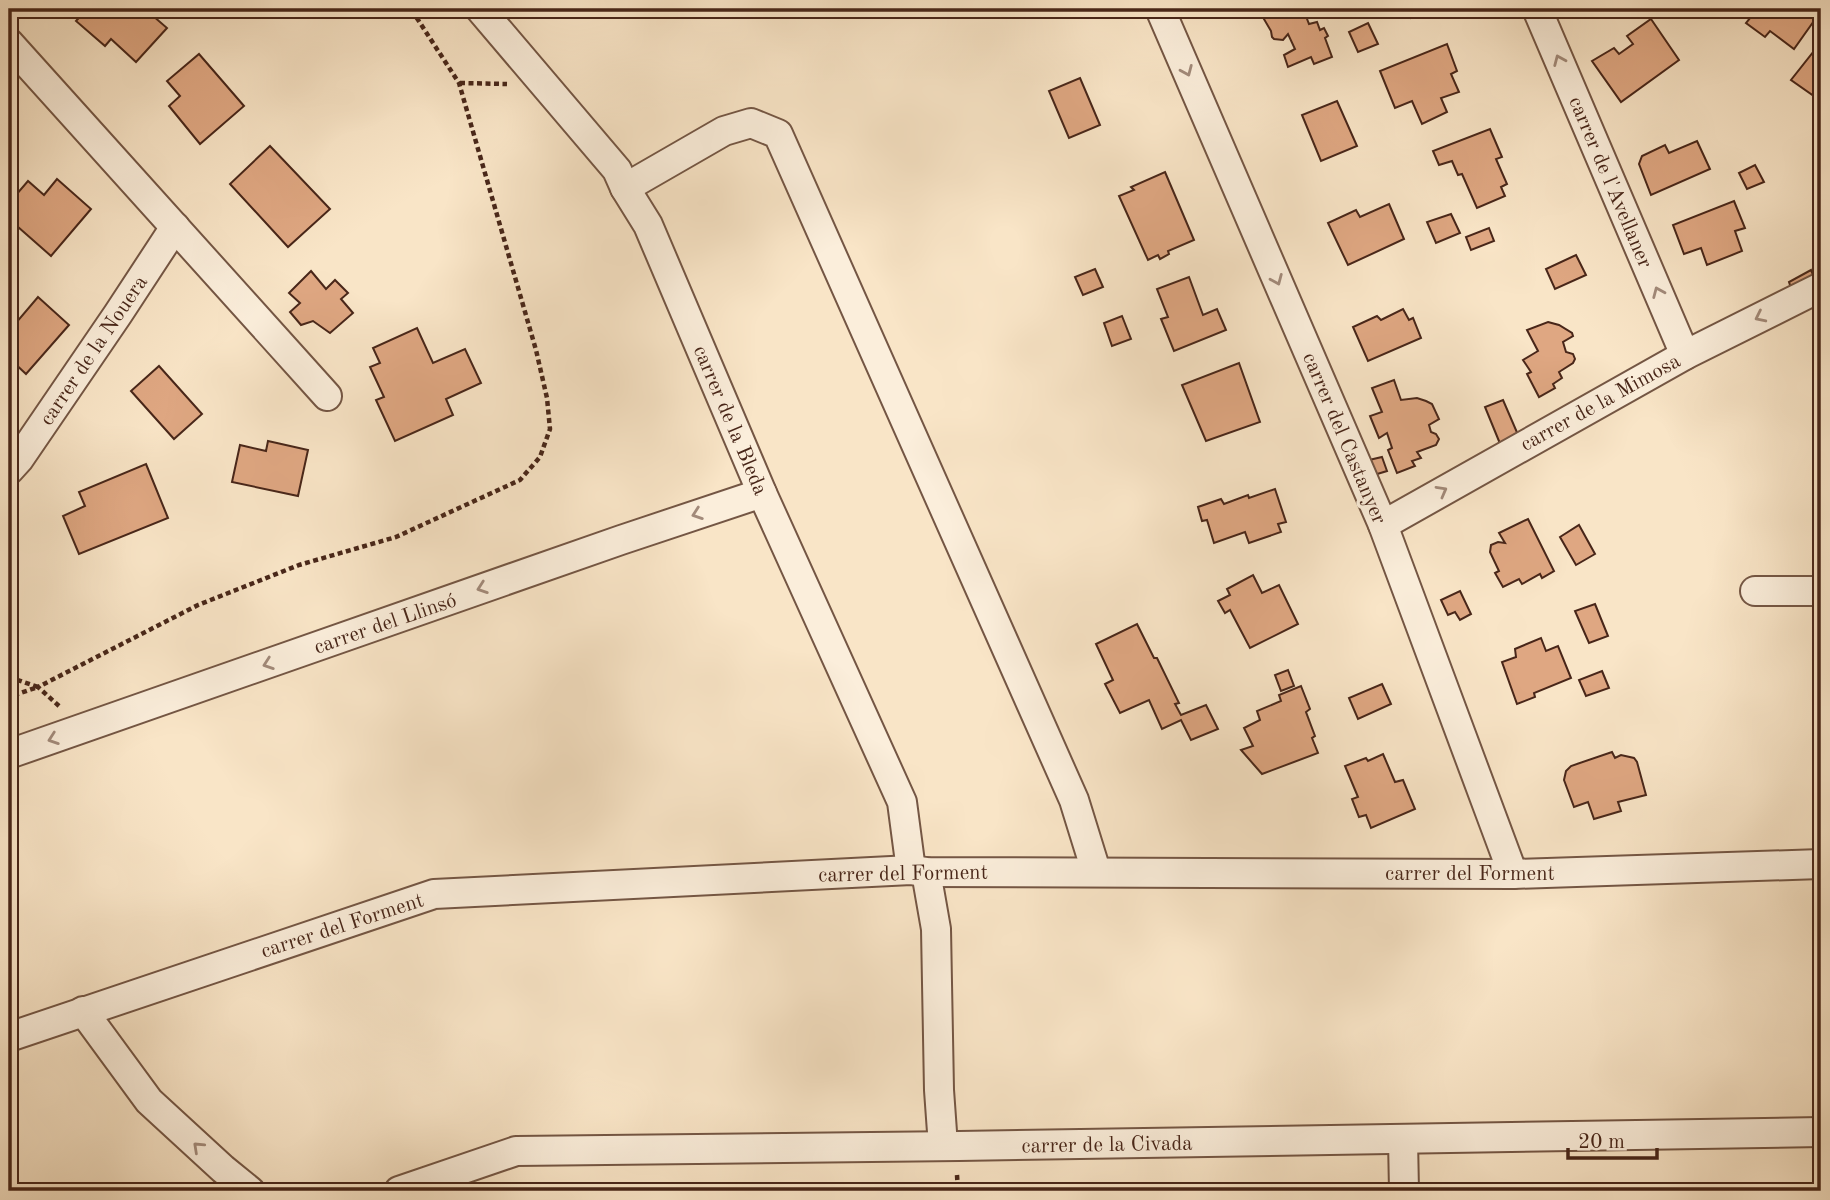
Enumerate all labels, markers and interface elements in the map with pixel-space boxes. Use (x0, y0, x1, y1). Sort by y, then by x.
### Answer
one-way arrow (1553, 55, 1567, 67)
one-way arrow (1179, 64, 1193, 77)
street label: carrer de l'Avellaner (1564, 94, 1655, 272)
street label: carrer de la Nouera (36, 272, 152, 430)
one-way arrow (1269, 273, 1283, 285)
one-way arrow (1653, 287, 1667, 299)
one-way arrow (1755, 309, 1767, 323)
street label: carrer de la Bleda (689, 343, 771, 499)
street label: carrer del Castanyer (1298, 350, 1389, 528)
street label: carrer de la Mimosa (1517, 351, 1684, 456)
one-way arrow (1435, 486, 1448, 499)
one-way arrow (692, 505, 704, 520)
one-way arrow (477, 580, 489, 594)
street label: carrer del Llinsó (311, 590, 460, 659)
one-way arrow (262, 656, 274, 670)
one-way arrow (47, 731, 60, 745)
street label: carrer del Forment (818, 863, 988, 886)
street label: carrer del Forment (1385, 864, 1555, 885)
street label: carrer del Forment (258, 890, 426, 963)
scale bar (1568, 1116, 1657, 1160)
text: 20 m (1578, 1132, 1625, 1153)
street label: carrer de la Civada (1021, 1134, 1193, 1157)
one-way arrow (193, 1142, 206, 1155)

